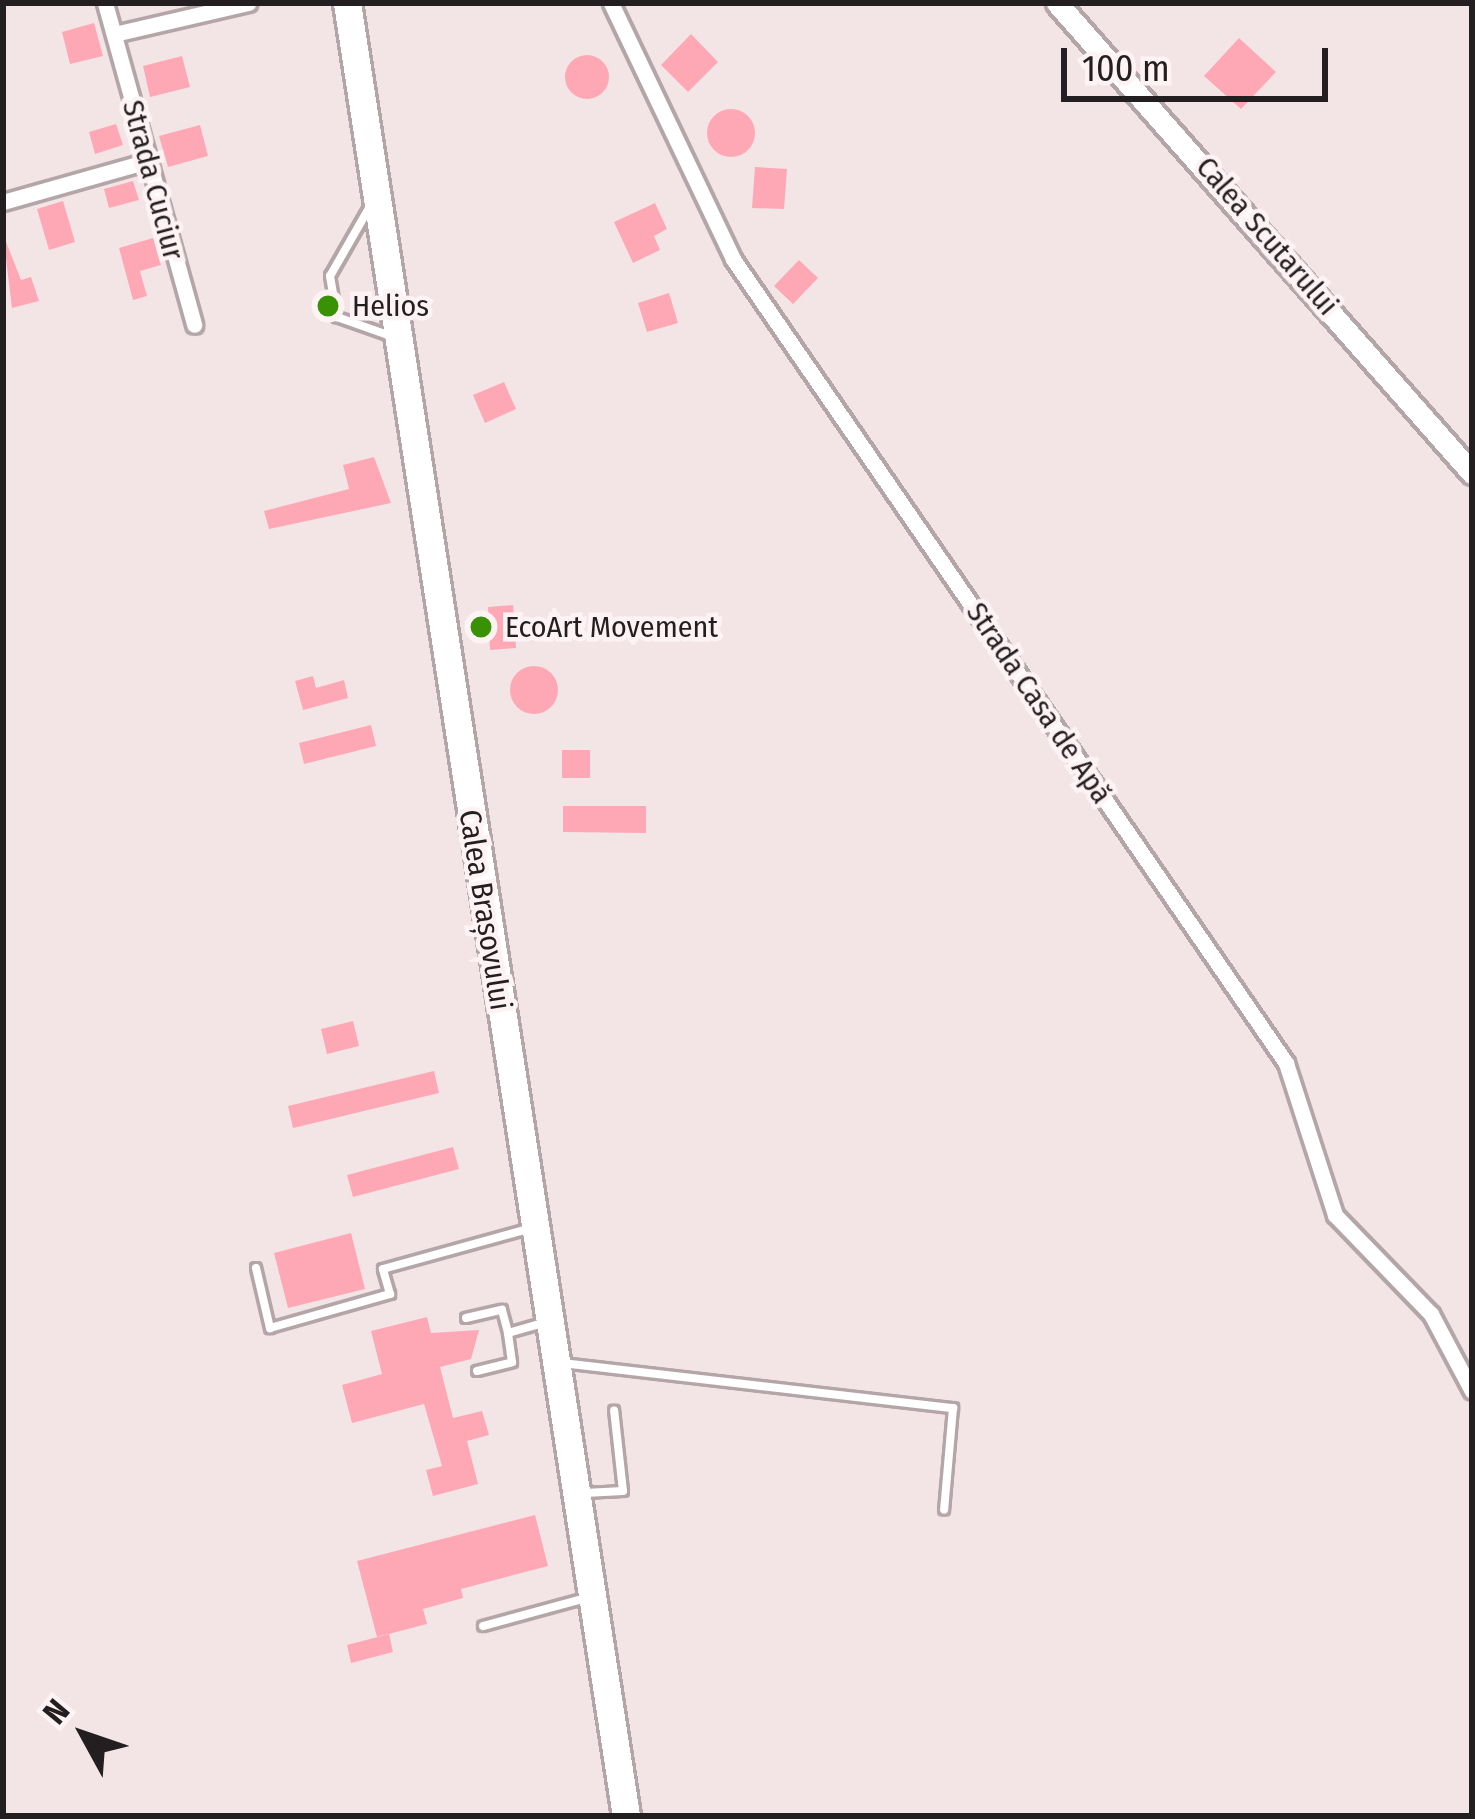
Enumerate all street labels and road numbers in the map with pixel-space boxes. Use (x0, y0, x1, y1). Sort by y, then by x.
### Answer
street label: Strada Cuciur (114, 96, 192, 264)
street label: Calea Scutarului (1188, 149, 1346, 323)
street label: Strada Casa de Apă (958, 596, 1120, 810)
street label: Calea Brașovului (451, 807, 519, 1013)

